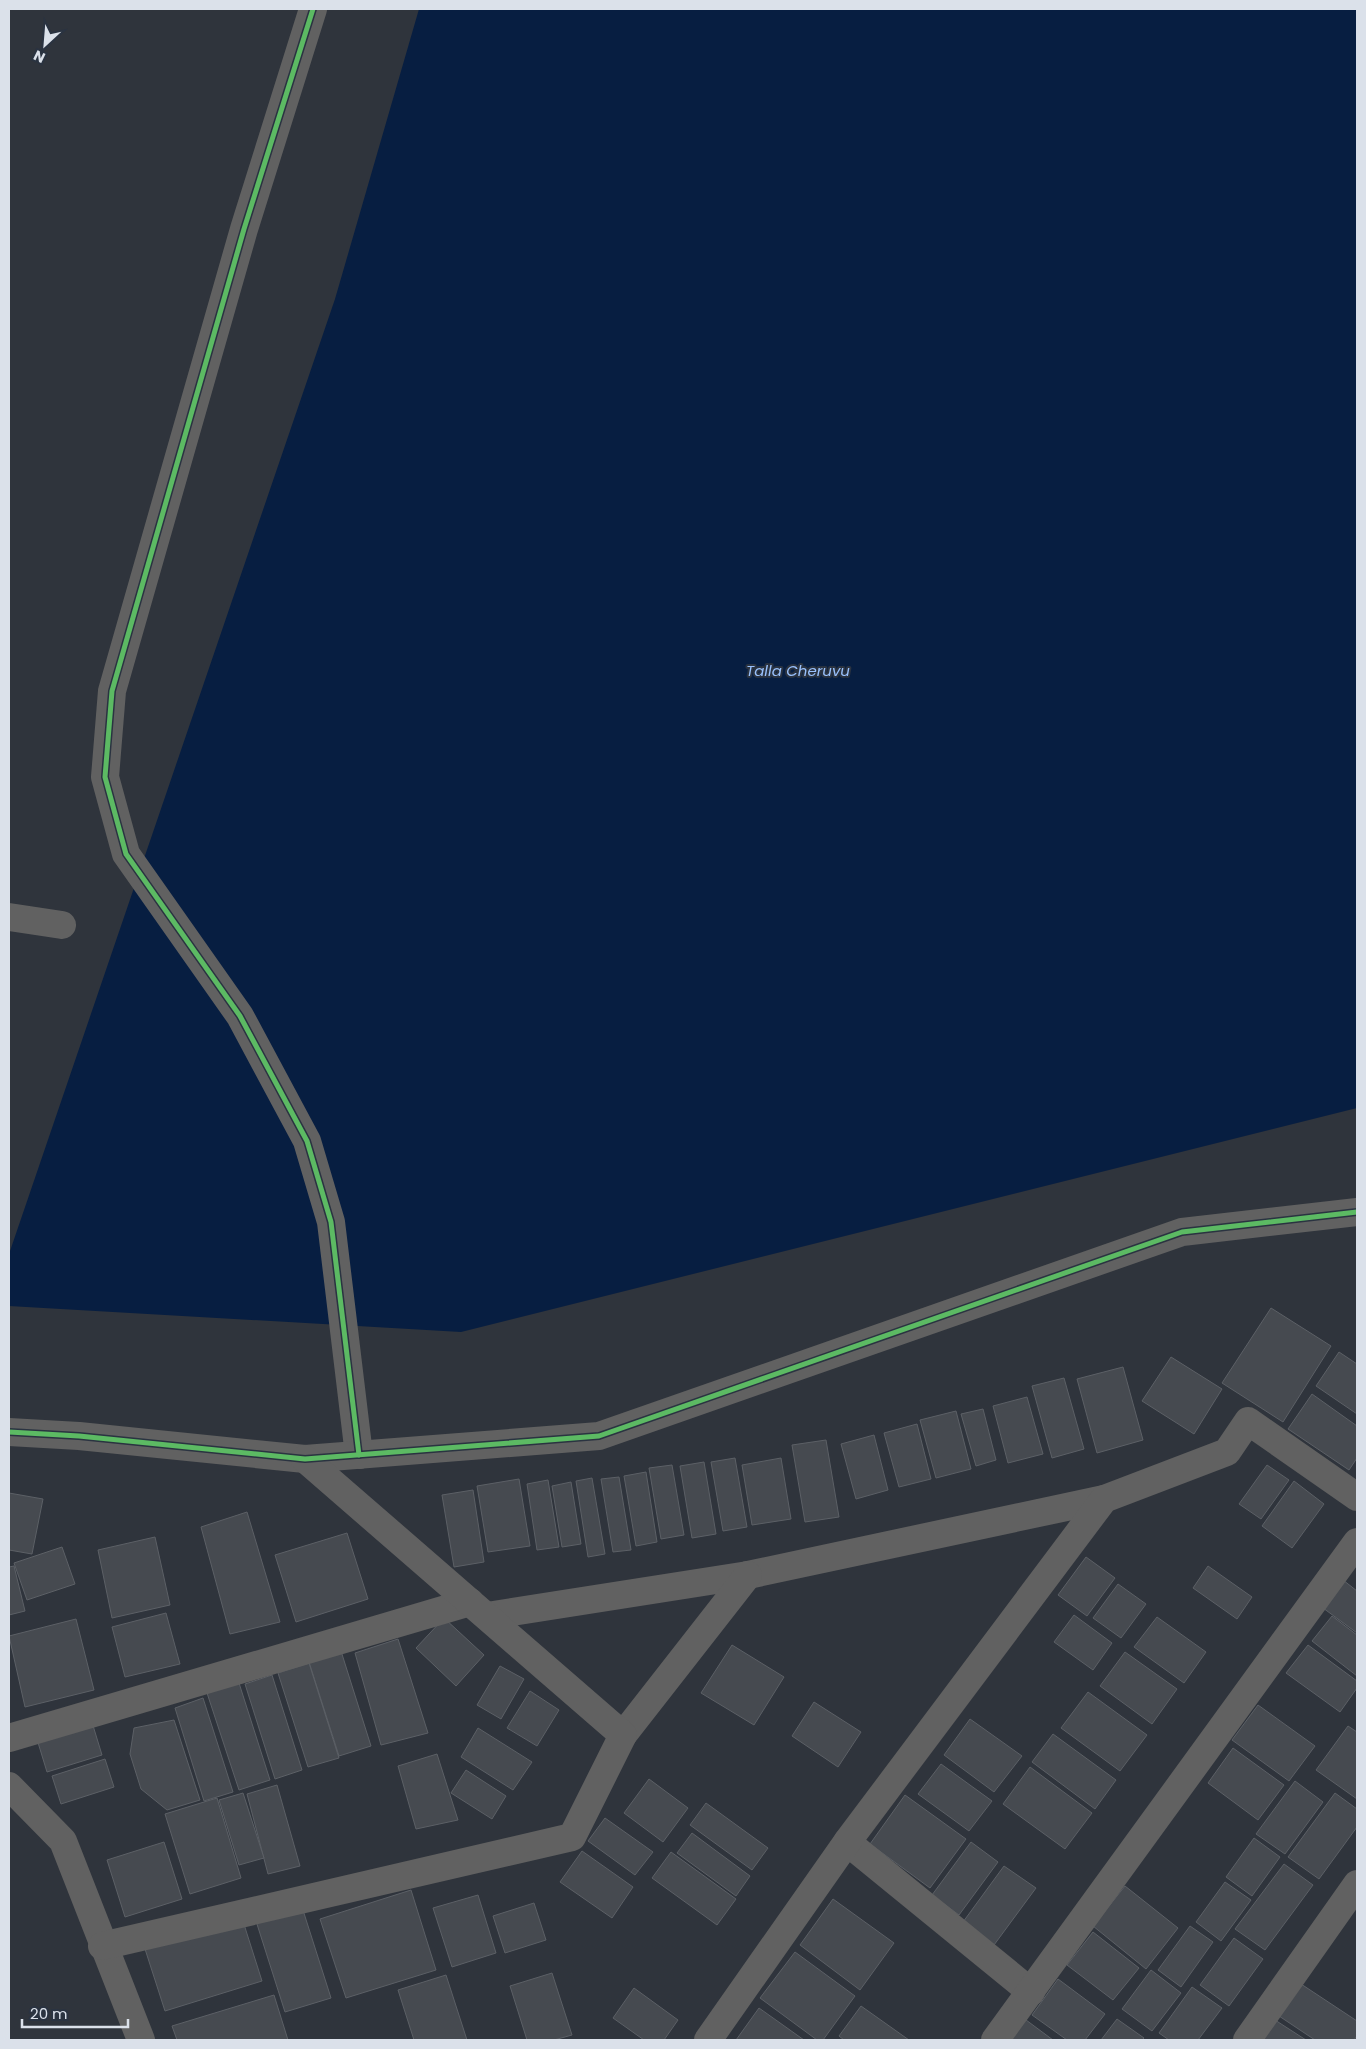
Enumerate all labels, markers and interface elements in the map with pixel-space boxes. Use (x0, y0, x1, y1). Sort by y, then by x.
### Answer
north arrow (20, 20, 70, 70)
text: N (30, 45, 48, 68)
water label: Talla Cheruvu (746, 660, 850, 681)
scale bar (22, 1996, 129, 2028)
text: 20 m (30, 2003, 68, 2024)

